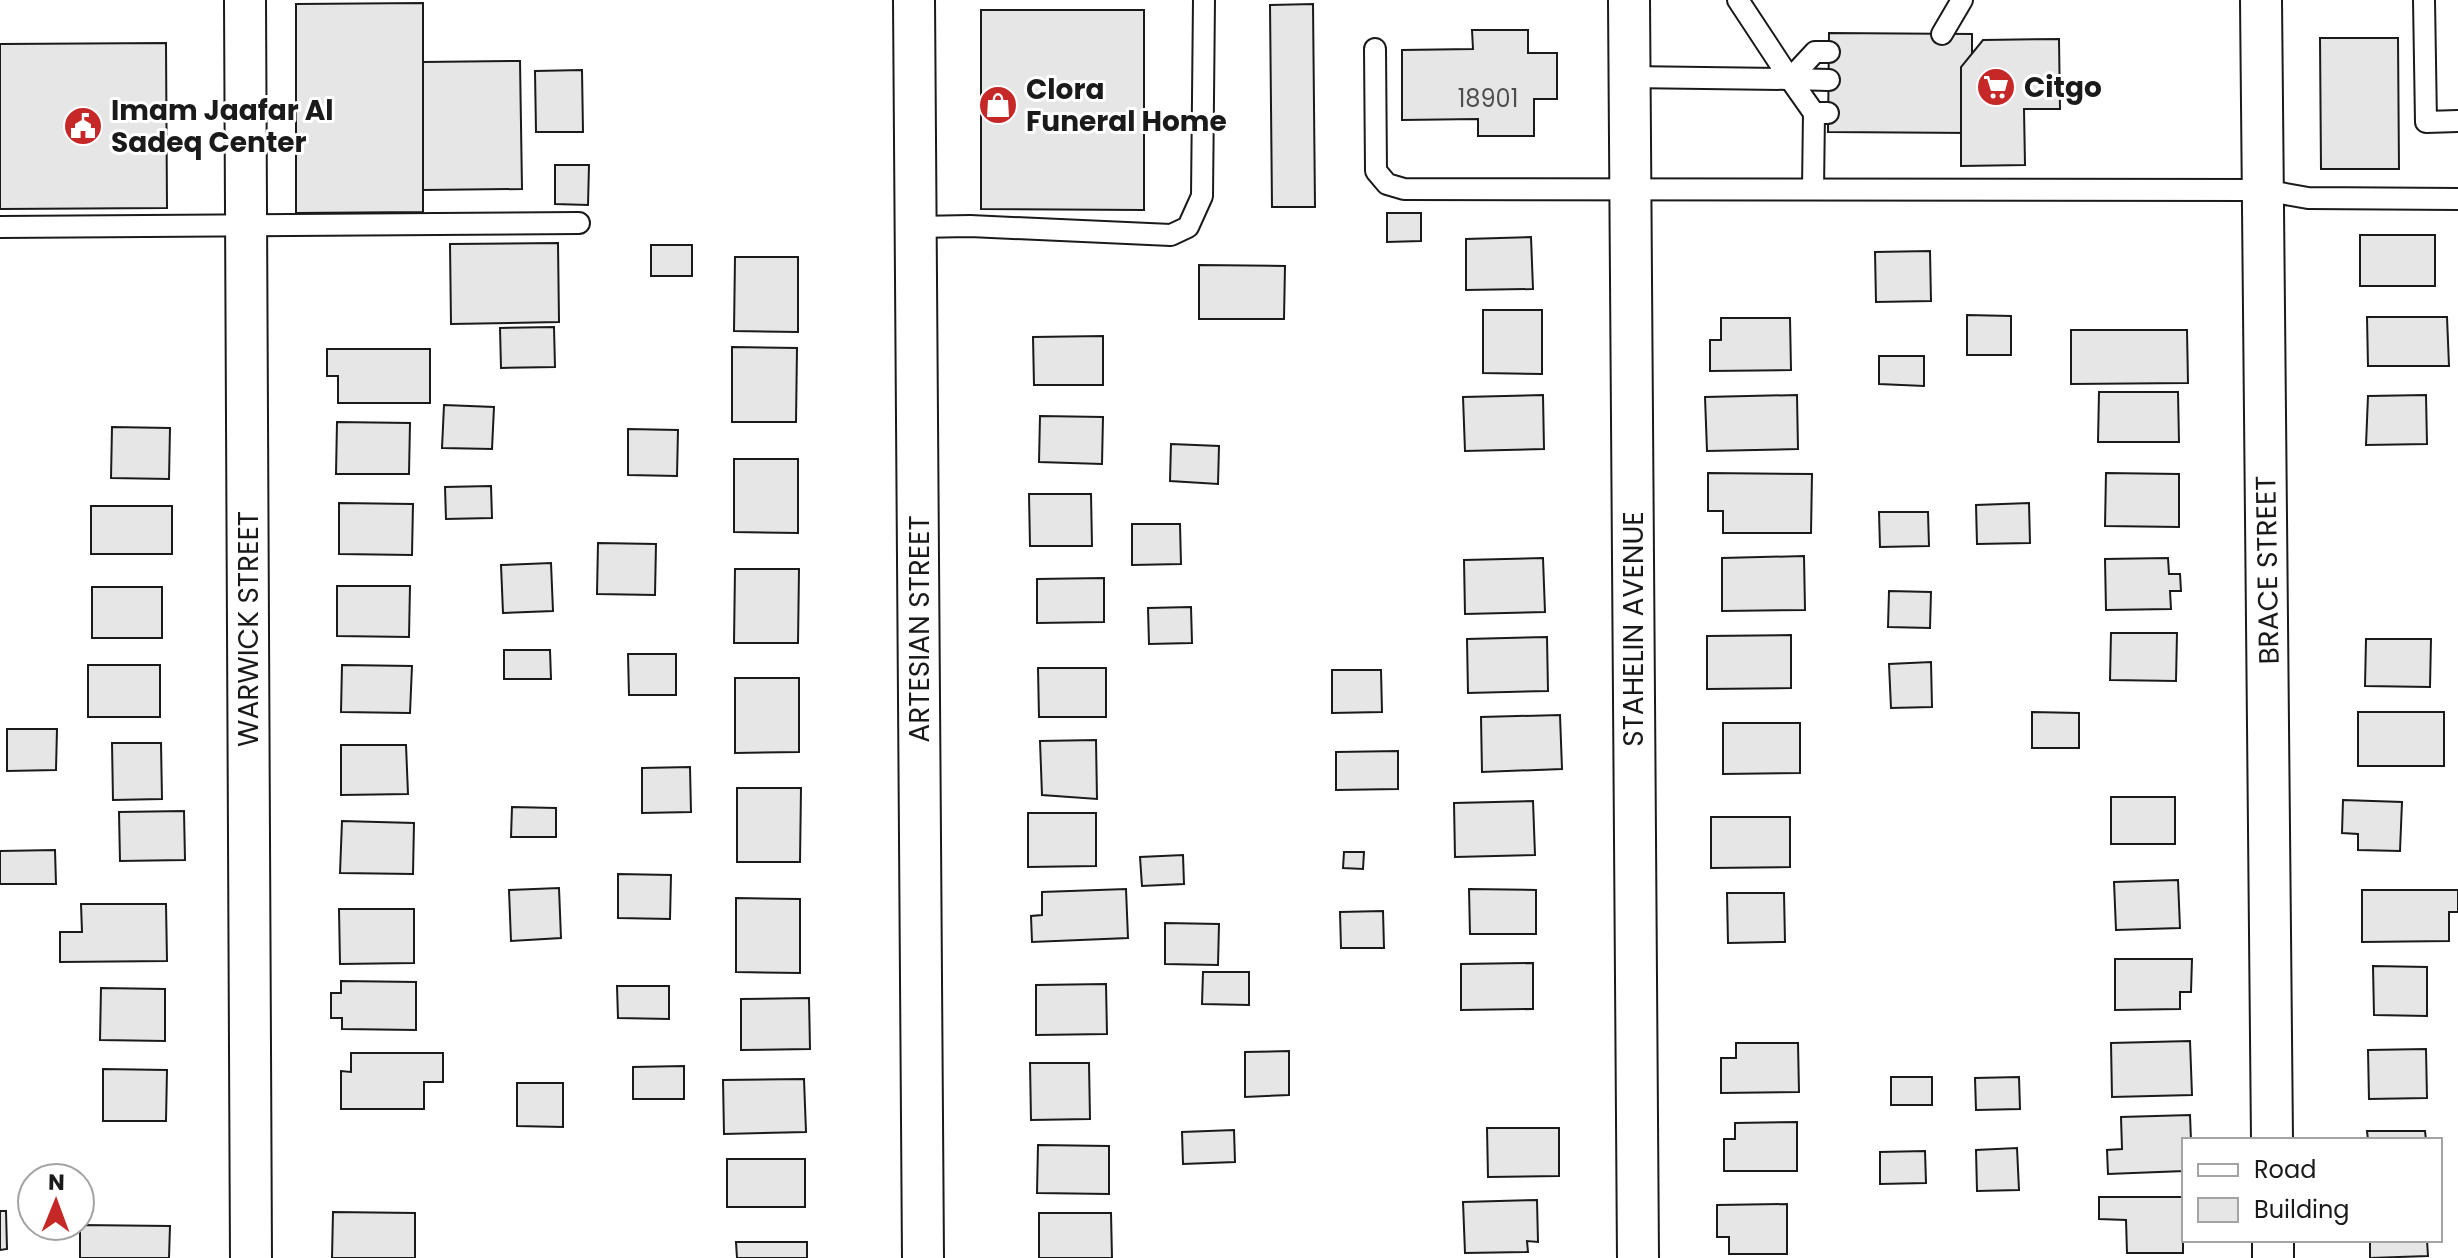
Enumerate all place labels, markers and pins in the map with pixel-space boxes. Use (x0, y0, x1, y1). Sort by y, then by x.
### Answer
supermarket icon: Citgo (1975, 66, 2017, 108)
place label: Citgo (2024, 68, 2102, 107)
place label: Clora Funeral Home (1026, 70, 1227, 141)
shop icon: Clora Funeral Home (977, 84, 1019, 126)
place label: Imam Jaafar Al Sadeq Center (111, 91, 334, 162)
public building icon: Imam Jaafar Al Sadeq Center (62, 105, 104, 147)

